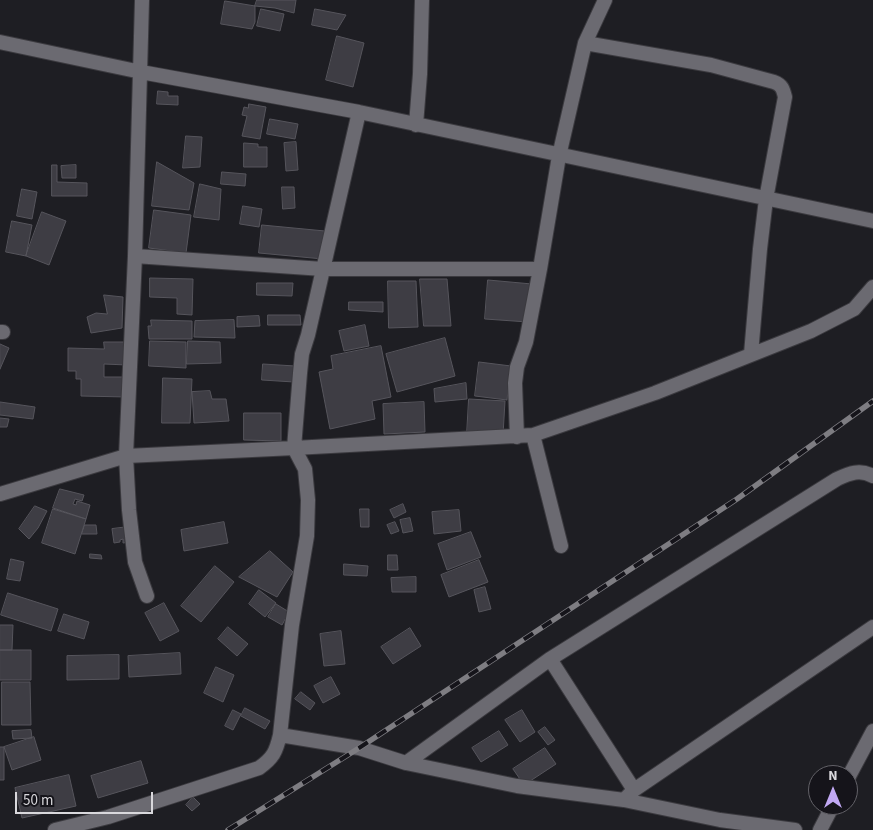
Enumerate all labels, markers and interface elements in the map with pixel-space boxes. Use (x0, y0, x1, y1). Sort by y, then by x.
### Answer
north arrow (808, 765, 858, 815)
text: N (828, 766, 838, 786)
scale bar (18, 782, 155, 814)
text: 50 m (23, 790, 53, 811)

